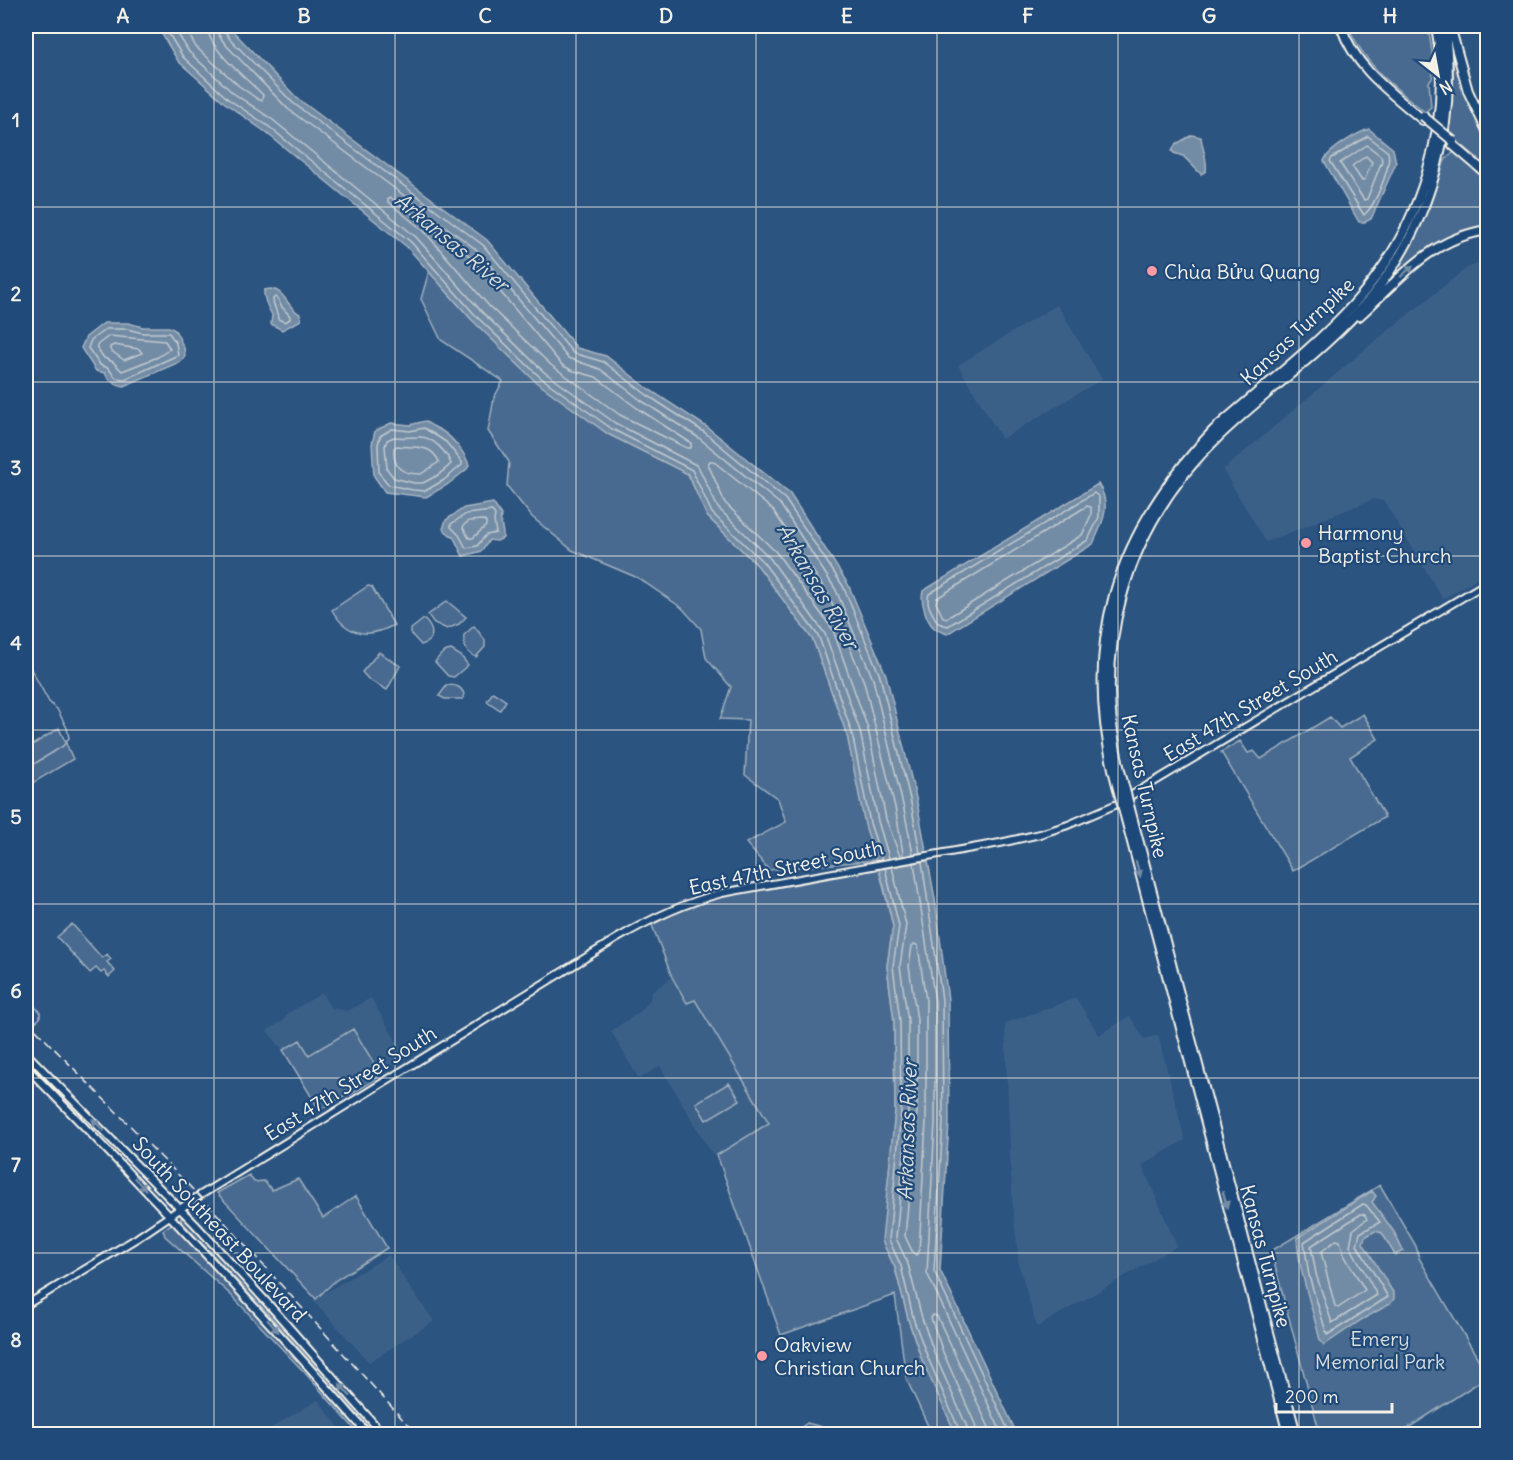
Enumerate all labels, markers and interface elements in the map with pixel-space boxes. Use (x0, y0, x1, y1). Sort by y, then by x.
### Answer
text: A (117, 3, 130, 28)
text: B (297, 3, 311, 28)
text: C (478, 3, 492, 28)
text: D (659, 3, 673, 28)
text: E (841, 3, 853, 28)
text: F (1022, 3, 1034, 28)
text: G (1202, 3, 1216, 28)
text: H (1383, 3, 1397, 28)
north arrow (1408, 45, 1468, 105)
text: N (1436, 76, 1456, 99)
text: 1 (12, 107, 20, 132)
water label: Arkansas River (389, 186, 517, 299)
place label: Chùa Bửu Quang (1164, 259, 1320, 284)
marker: Chùa Bửu Quang (1145, 264, 1159, 278)
one-way arrow (1399, 265, 1414, 278)
street label: Kansas Turnpike (1235, 272, 1359, 390)
text: 2 (11, 281, 22, 306)
text: 3 (10, 455, 22, 480)
water label: Arkansas River (771, 518, 866, 656)
place label: Harmony Baptist Church (1318, 520, 1452, 568)
marker: Harmony Baptist Church (1299, 536, 1313, 550)
text: 4 (10, 630, 22, 655)
street label: East 47th Street South (1159, 643, 1341, 767)
street label: Kansas Turnpike (1116, 712, 1174, 860)
text: 5 (10, 804, 22, 829)
street label: East 47th Street South (686, 834, 886, 900)
one-way arrow (1133, 860, 1143, 878)
text: 6 (10, 978, 22, 1003)
street label: East 47th Street South (259, 1020, 441, 1146)
water label: Arkansas River (891, 1057, 923, 1201)
one-way arrow (91, 1118, 105, 1132)
street label: South Southeast Boulevard (128, 1131, 313, 1327)
text: 7 (11, 1152, 21, 1177)
one-way arrow (133, 1176, 147, 1191)
street label: Kansas Turnpike (1235, 1182, 1297, 1330)
one-way arrow (1221, 1191, 1231, 1209)
one-way arrow (266, 1319, 280, 1334)
park label: Emery Memorial Park (1315, 1326, 1445, 1374)
text: 8 (10, 1327, 22, 1352)
place label: Oakview Christian Church (774, 1332, 925, 1380)
marker: Oakview Christian Church (755, 1349, 769, 1363)
scale bar (1276, 1376, 1392, 1414)
one-way arrow (338, 1383, 352, 1398)
text: 200 m (1285, 1385, 1339, 1408)

